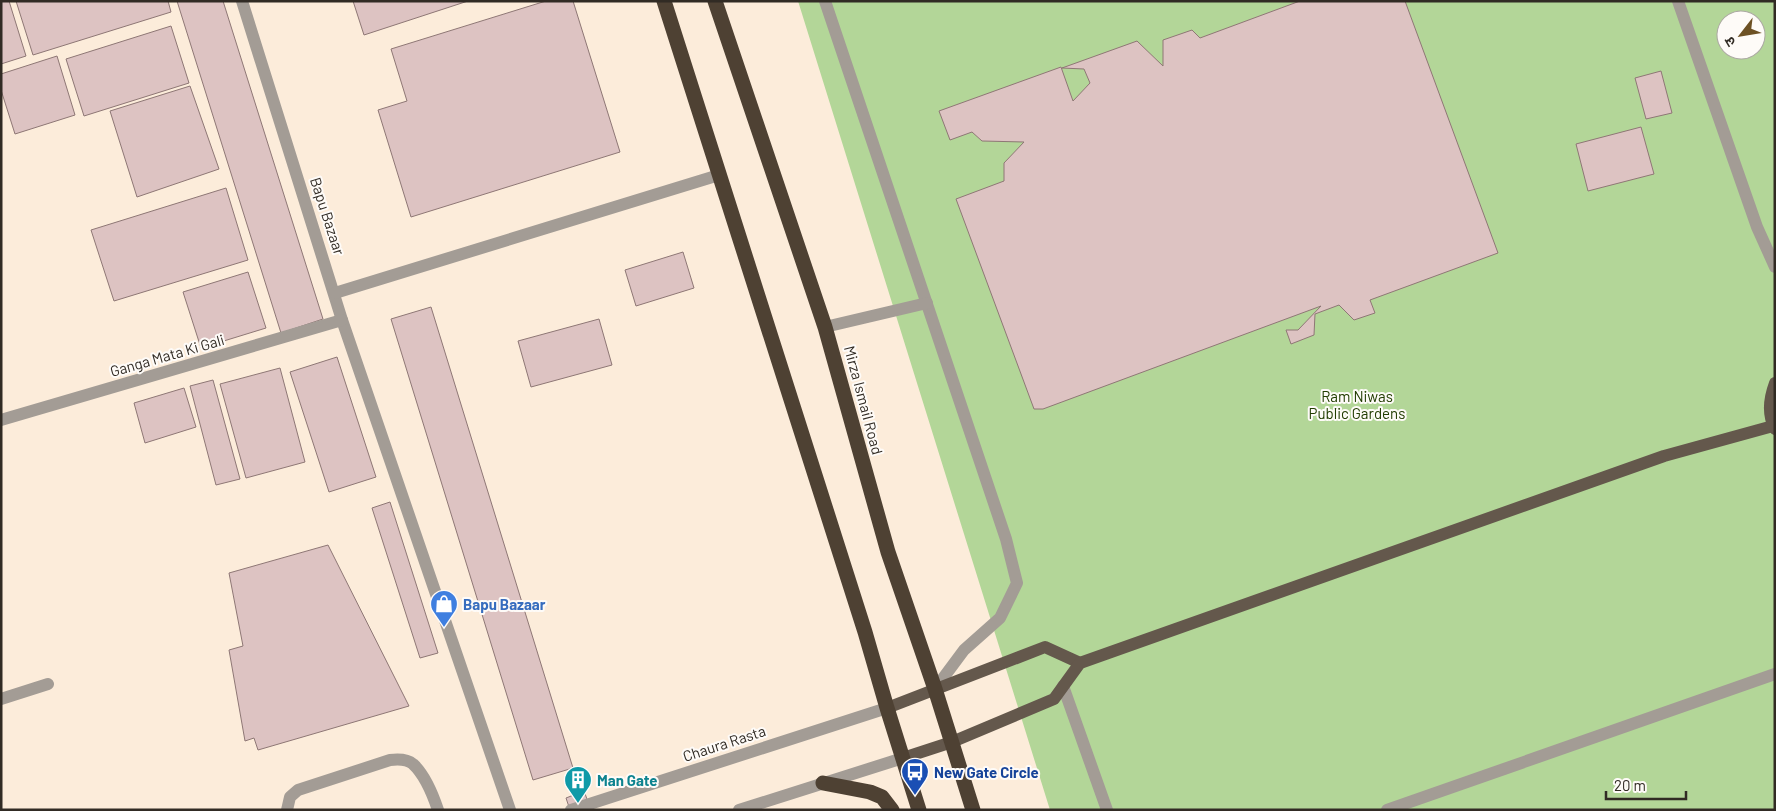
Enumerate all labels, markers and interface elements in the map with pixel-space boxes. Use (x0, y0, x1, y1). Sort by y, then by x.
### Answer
north arrow (1716, 10, 1766, 60)
text: उ (1720, 33, 1739, 50)
street label: Bapu Bazaar (307, 175, 349, 258)
street label: Ganga Mata Ki Gali (108, 330, 226, 380)
street label: Mirza Ismail Road (841, 344, 887, 456)
park label: Ram Niwas Public Gardens (1309, 387, 1405, 422)
shop icon: Bapu Bazaar (429, 589, 459, 628)
place label: Bapu Bazaar (463, 595, 546, 613)
street label: Chaura Rasta (680, 721, 768, 765)
bus stop icon: New Gate Circle (900, 757, 930, 796)
place label: New Gate Circle (934, 763, 1039, 781)
building icon: Man Gate (563, 765, 593, 804)
scale bar (1606, 768, 1686, 800)
place label: Man Gate (597, 771, 658, 789)
text: 20 m (1614, 776, 1646, 794)

